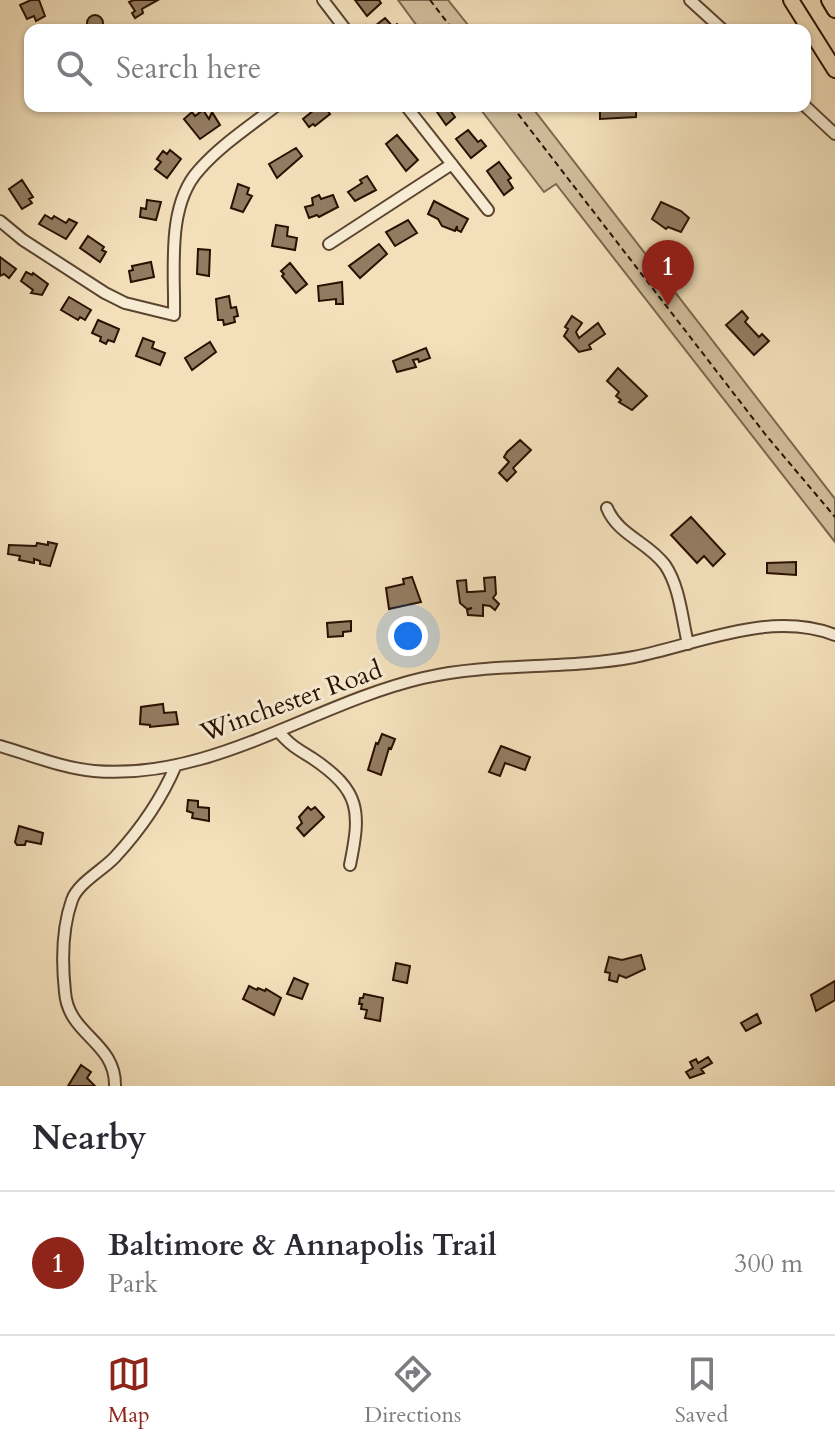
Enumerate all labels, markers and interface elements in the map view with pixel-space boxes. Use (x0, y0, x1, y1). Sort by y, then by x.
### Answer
search box (24, 24, 811, 112)
icon: search (52, 46, 96, 90)
text: Search here (116, 48, 261, 89)
pin: 1 (642, 240, 694, 306)
your location (388, 616, 428, 656)
street label: Winchester Road (194, 652, 387, 750)
text: Nearby (32, 1115, 147, 1161)
text: Baltimore & Annapolis Trail (108, 1225, 497, 1266)
text: 1 (51, 1246, 65, 1281)
text: 300 m (734, 1246, 803, 1281)
text: Park (108, 1266, 158, 1301)
tab: Map (107, 1352, 151, 1430)
tab: Directions (364, 1352, 461, 1430)
tab: Saved (675, 1352, 728, 1430)

